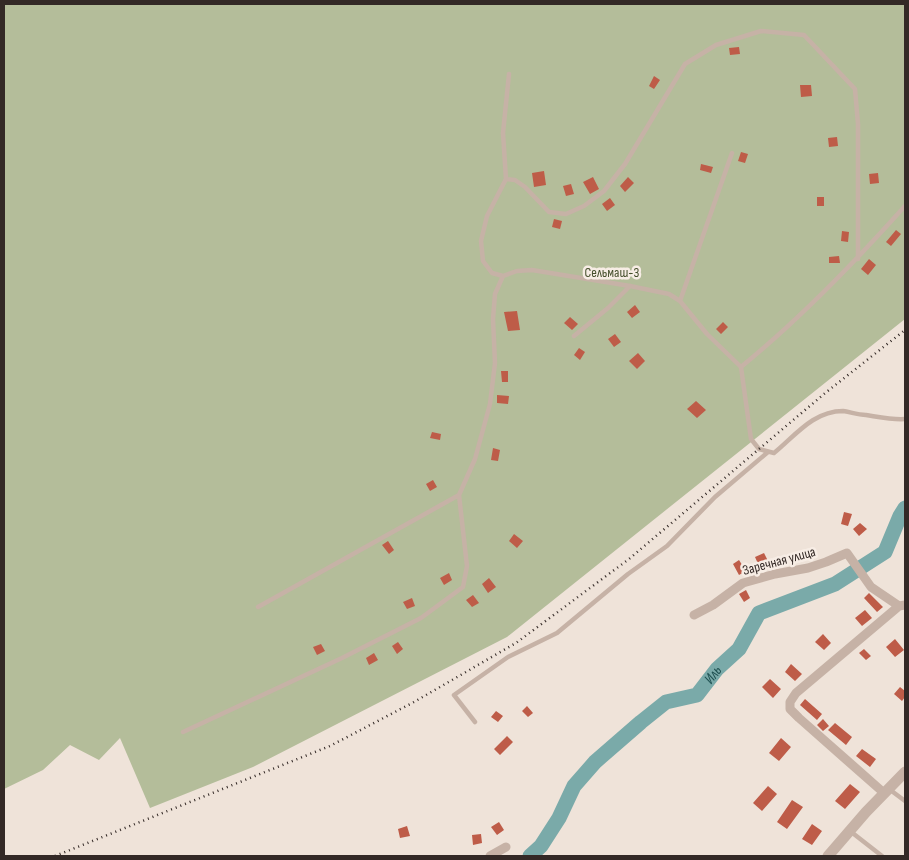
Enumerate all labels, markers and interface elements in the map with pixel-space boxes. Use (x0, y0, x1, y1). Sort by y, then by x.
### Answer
park label: Сельмаш-3 (585, 264, 640, 281)
street label: Заречная улица (741, 543, 817, 579)
water label: Иль (700, 661, 726, 688)

